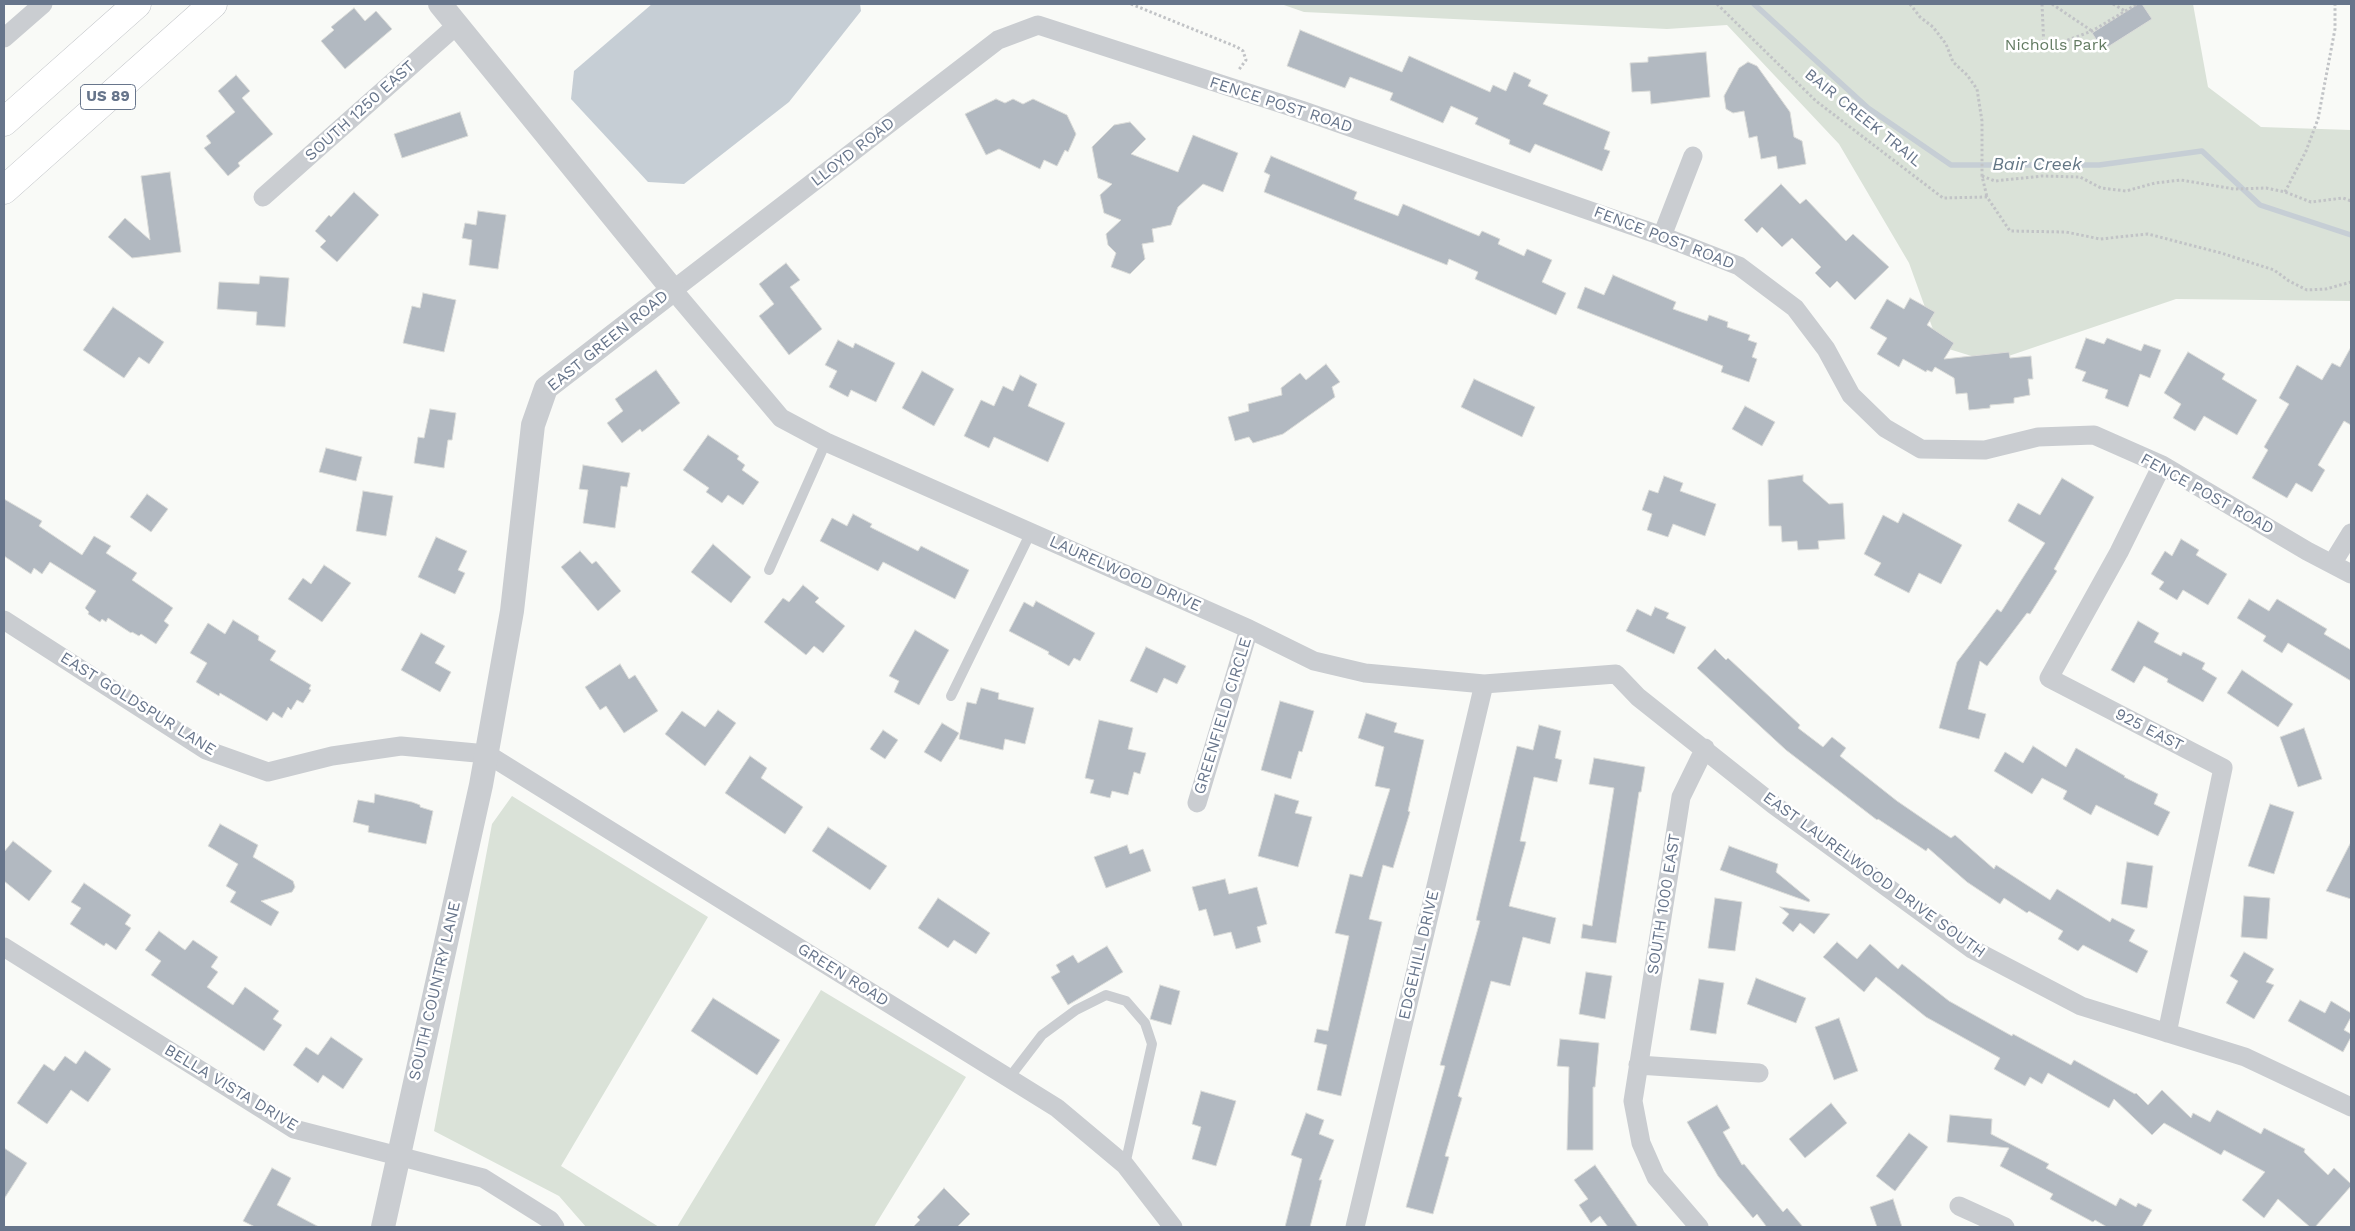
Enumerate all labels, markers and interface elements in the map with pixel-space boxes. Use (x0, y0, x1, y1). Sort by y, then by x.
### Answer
park label: Nicholls Park (2005, 35, 2107, 55)
street label: SOUTH 1250 EAST (301, 57, 419, 165)
street label: BAIR CREEK TRAIL (1801, 65, 1925, 171)
street label: FENCE POST ROAD (1207, 73, 1355, 137)
road number: US 89 (80, 84, 136, 110)
street label: LLOYD ROAD (807, 113, 899, 191)
water label: Bair Creek (1992, 154, 2082, 176)
street label: FENCE POST ROAD (1591, 202, 1737, 274)
street label: EAST GREEN ROAD (544, 286, 672, 396)
street label: FENCE POST ROAD (2137, 449, 2277, 539)
street label: LAURELWOOD DRIVE (1046, 532, 1204, 616)
street label: GREENFIELD CIRCLE (1190, 635, 1256, 797)
street label: EAST GOLDSPUR LANE (57, 648, 219, 760)
street label: 925 EAST (2112, 705, 2186, 755)
street label: EAST LAURELWOOD DRIVE SOUTH (1759, 788, 1989, 962)
street label: SOUTH 1000 EAST (1643, 832, 1685, 976)
street label: EDGEHILL DRIVE (1395, 888, 1443, 1022)
street label: SOUTH COUNTRY LANE (405, 900, 465, 1082)
street label: GREEN ROAD (794, 939, 892, 1011)
street label: BELLA VISTA DRIVE (161, 1041, 301, 1135)

